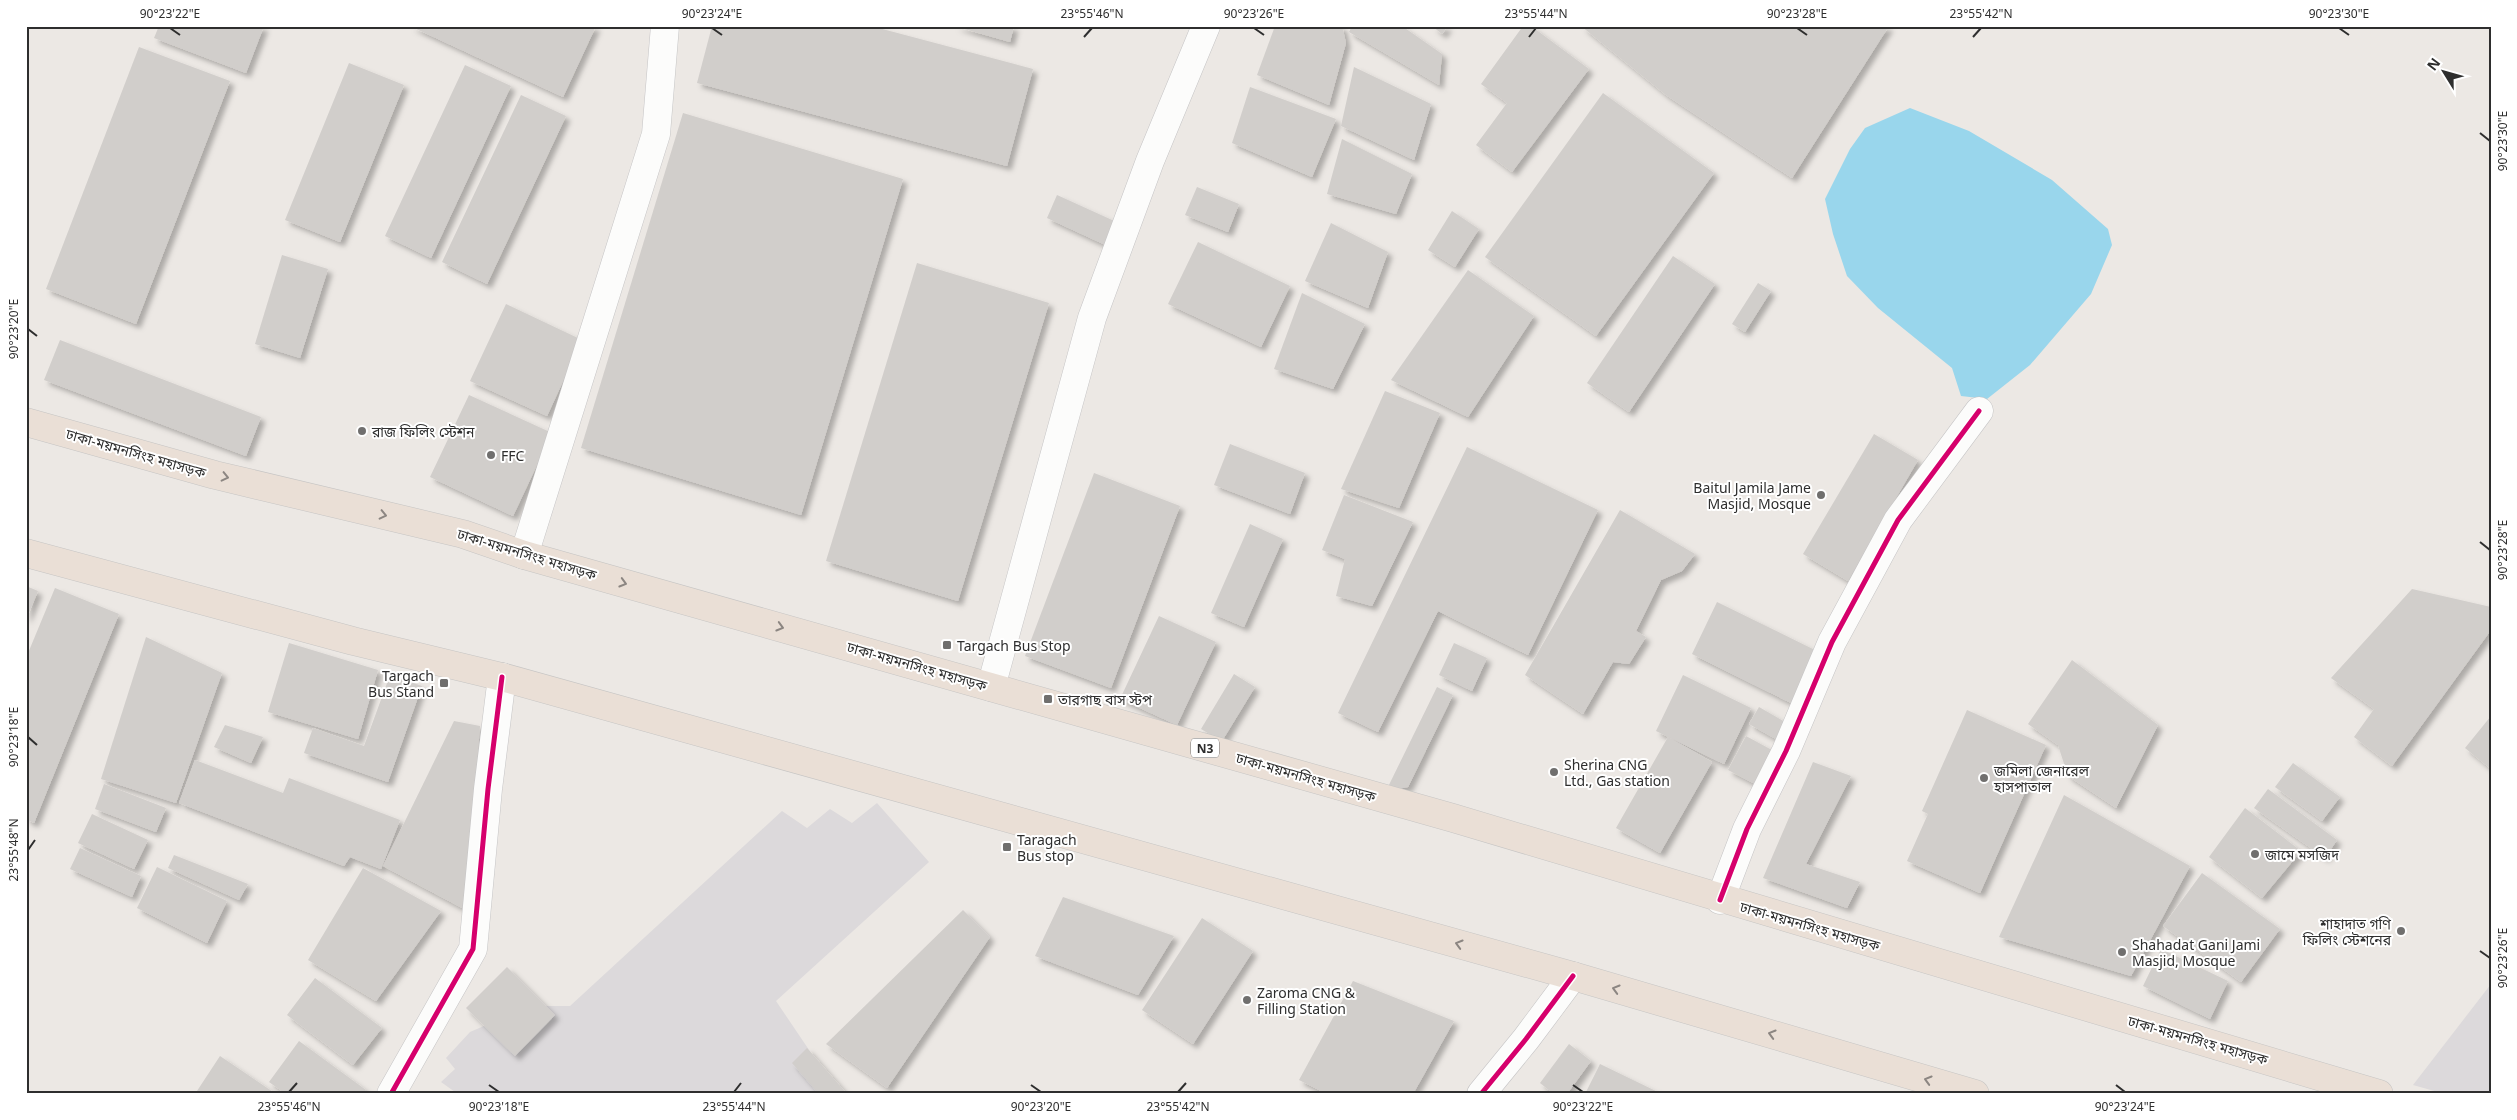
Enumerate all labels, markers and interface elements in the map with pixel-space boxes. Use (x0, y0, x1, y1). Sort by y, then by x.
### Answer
text: 90°23'22"E (140, 5, 200, 22)
text: 90°23'24"E (682, 5, 742, 22)
text: 23°55'46"N (1060, 5, 1124, 22)
text: 90°23'26"E (1224, 5, 1284, 22)
text: 23°55'44"N (1504, 5, 1568, 22)
text: 90°23'28"E (1767, 5, 1827, 22)
text: 23°55'42"N (1949, 5, 2013, 22)
text: 90°23'30"E (2309, 5, 2369, 22)
north arrow (2420, 48, 2470, 98)
text: N (2422, 54, 2444, 74)
text: 90°23'30"E (2494, 111, 2511, 171)
text: 90°23'20"E (5, 299, 22, 359)
place label: রাজ ফিলিং স্টেশন (371, 422, 475, 441)
street label: ঢাকা-ময়মনসিংহ মহাসড়ক (63, 424, 209, 482)
marker: রাজ ফিলিং স্টেশন (356, 425, 368, 437)
place label: FFC (501, 446, 525, 465)
marker: FFC (485, 449, 497, 461)
one-way arrow (220, 471, 229, 482)
place label: Baitul Jamila Jame Masjid, Mosque (1693, 478, 1811, 513)
marker: Baitul Jamila Jame Masjid, Mosque (1815, 489, 1827, 501)
one-way arrow (379, 509, 388, 520)
text: 90°23'28"E (2494, 520, 2511, 580)
street label: ঢাকা-ময়মনসিংহ মহাসড়ক (454, 523, 600, 584)
one-way arrow (619, 578, 627, 588)
one-way arrow (775, 622, 783, 632)
place label: Targach Bus Stop (957, 636, 1071, 655)
street label: ঢাকা-ময়মনসিংহ মহাসড়ক (844, 637, 990, 695)
marker: Targach Bus Stop (941, 639, 953, 651)
place label: Targach Bus Stand (368, 666, 434, 701)
marker: Targach Bus Stand (438, 677, 450, 689)
place label: তারগাছ বাস স্টপ (1057, 690, 1153, 709)
marker: তারগাছ বাস স্টপ (1042, 693, 1054, 705)
text: 90°23'18"E (5, 707, 22, 767)
road number: N3 (1191, 738, 1219, 758)
street label: ঢাকা-ময়মনসিংহ মহাসড়ক (1233, 748, 1379, 806)
place label: Sherina CNG Ltd., Gas station (1564, 755, 1670, 790)
place label: জমিলা জেনারেল হাসপাতাল (1993, 761, 2090, 796)
marker: Sherina CNG Ltd., Gas station (1548, 766, 1560, 778)
marker: জমিলা জেনারেল হাসপাতাল (1978, 772, 1990, 784)
text: 23°55'48"N (5, 818, 22, 882)
place label: Taragach Bus stop (1017, 830, 1077, 865)
marker: Taragach Bus stop (1001, 841, 1013, 853)
place label: জামে মসজিদ (2264, 845, 2339, 864)
marker: জামে মসজিদ (2249, 848, 2261, 860)
street label: ঢাকা-ময়মনসিংহ মহাসড়ক (1737, 897, 1883, 955)
place label: শাহাদাত গণি ফিলিং স্টেশনের (2302, 914, 2392, 949)
marker: শাহাদাত গণি ফিলিং স্টেশনের (2395, 925, 2407, 937)
text: 90°23'26"E (2494, 928, 2511, 988)
place label: Shahadat Gani Jami Masjid, Mosque (2132, 935, 2260, 970)
one-way arrow (1456, 940, 1464, 950)
marker: Shahadat Gani Jami Masjid, Mosque (2116, 946, 2128, 958)
place label: Zaroma CNG & Filling Station (1257, 983, 1356, 1018)
one-way arrow (1612, 984, 1620, 994)
marker: Zaroma CNG & Filling Station (1241, 994, 1253, 1006)
street label: ঢাকা-ময়মনসিংহ মহাসড়ক (2125, 1011, 2271, 1069)
one-way arrow (1768, 1030, 1776, 1040)
one-way arrow (1924, 1076, 1932, 1086)
text: 23°55'46"N (257, 1098, 321, 1115)
text: 90°23'18"E (469, 1098, 529, 1115)
text: 23°55'44"N (702, 1098, 766, 1115)
text: 90°23'20"E (1011, 1098, 1071, 1115)
text: 23°55'42"N (1146, 1098, 1210, 1115)
text: 90°23'22"E (1553, 1098, 1613, 1115)
text: 90°23'24"E (2095, 1098, 2155, 1115)

